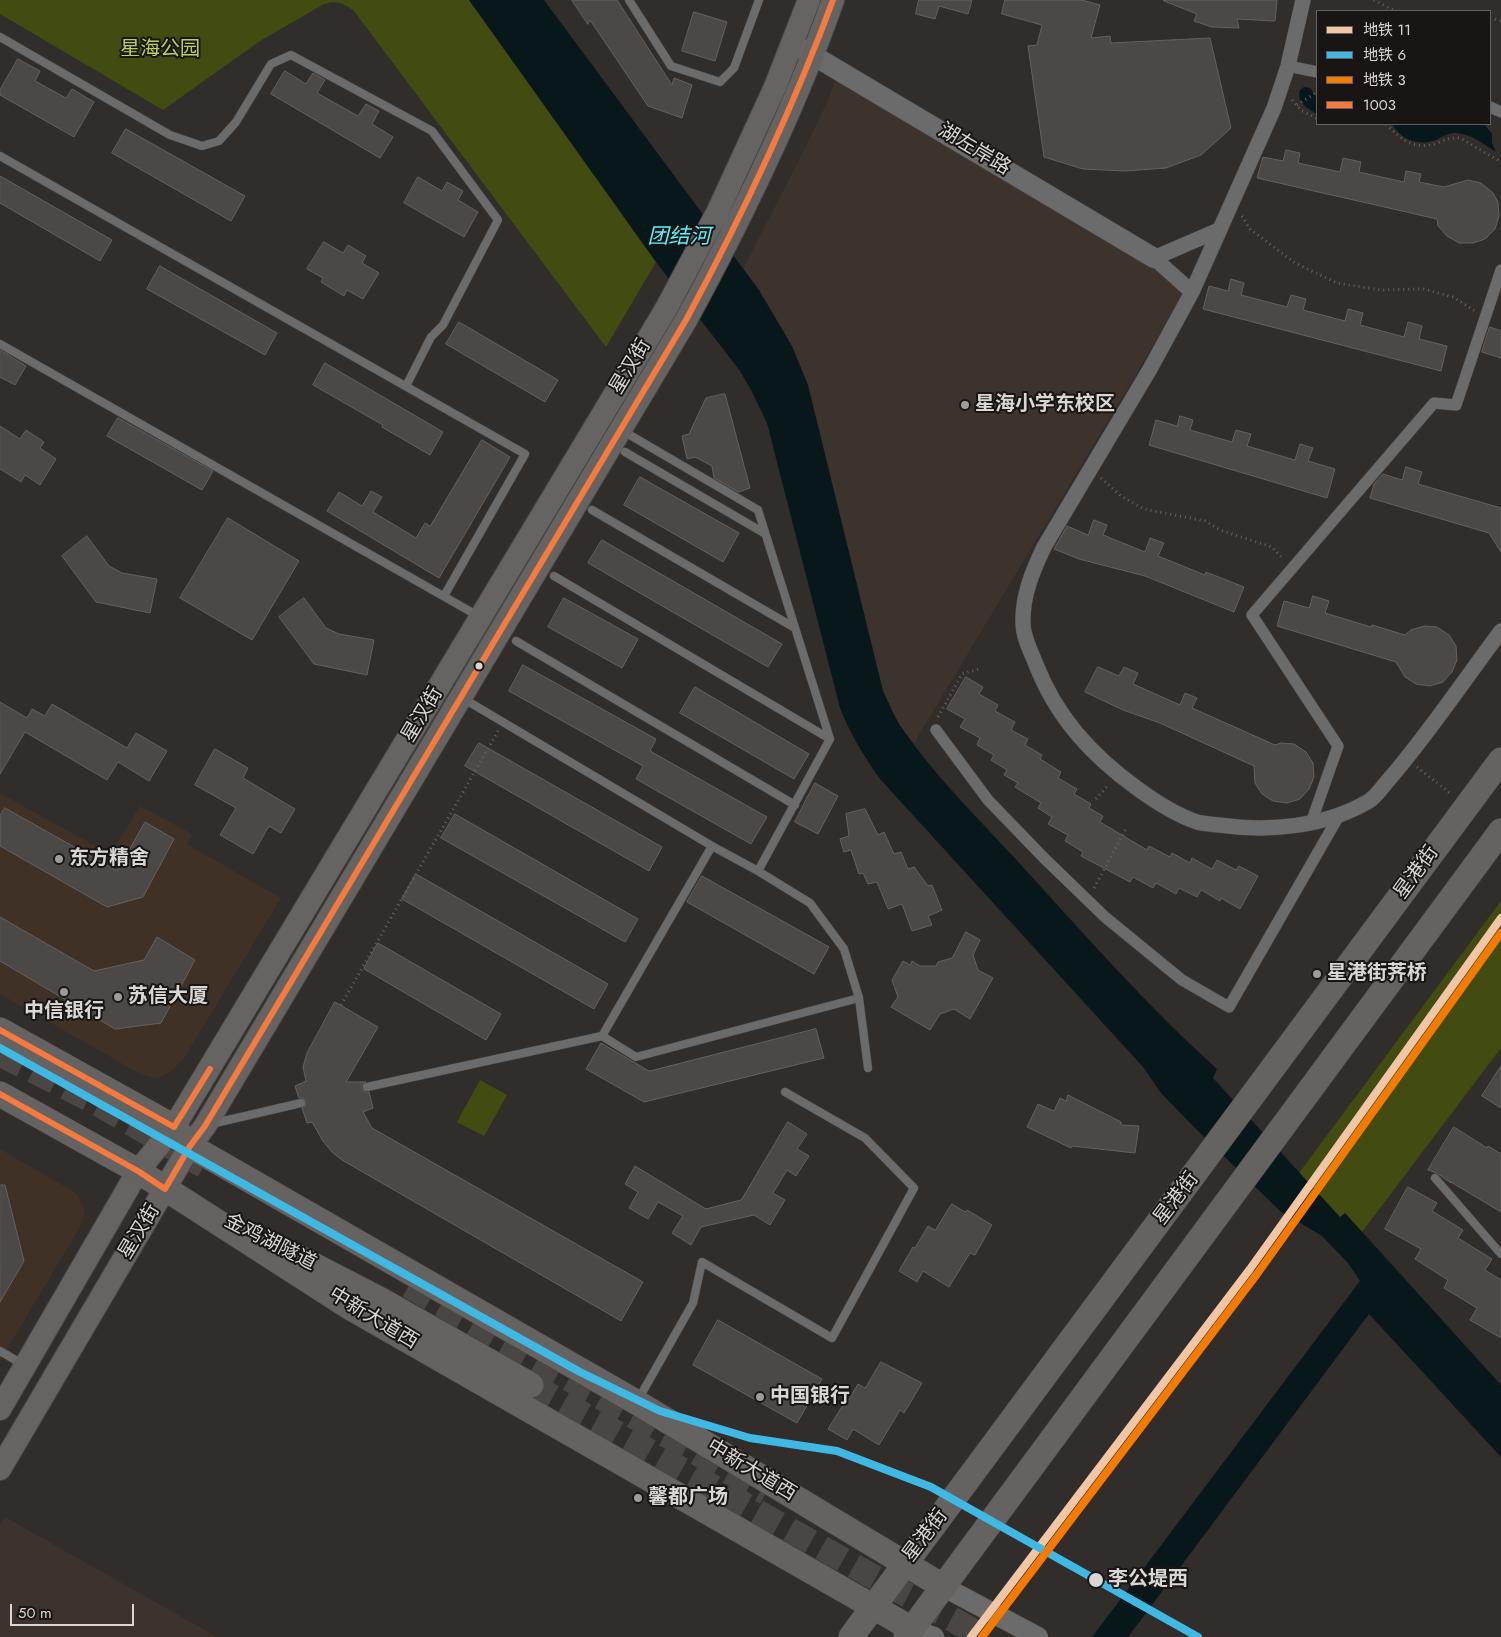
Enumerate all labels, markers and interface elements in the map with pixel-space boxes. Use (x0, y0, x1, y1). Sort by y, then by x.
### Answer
legend (1316, 10, 1491, 125)
text: 地铁 11 (1363, 19, 1411, 41)
park label: 星海公园 (120, 38, 200, 62)
text: 地铁 6 (1363, 44, 1406, 66)
text: 地铁 3 (1363, 69, 1406, 91)
text: 1003 (1363, 94, 1396, 116)
street label: 湖左岸路 (934, 119, 1014, 181)
water label: 团结河 (648, 225, 710, 251)
street label: 星汉街 (605, 335, 657, 399)
place label: 星海小学东校区 (975, 393, 1115, 417)
marker: 星海小学东校区 (959, 399, 971, 411)
unlabelled marker (474, 661, 484, 671)
street label: 星汉街 (397, 683, 449, 747)
street label: 星港街 (1390, 842, 1444, 904)
place label: 东方精舍 (69, 847, 149, 871)
marker: 东方精舍 (53, 853, 65, 865)
place label: 星港街荠桥 (1327, 962, 1427, 986)
marker: 星港街荠桥 (1311, 968, 1323, 980)
place label: 苏信大厦 (128, 985, 208, 1009)
marker: 中信银行 (58, 986, 70, 998)
marker: 苏信大厦 (112, 991, 124, 1003)
place label: 中信银行 (24, 1000, 104, 1024)
street label: 星港街 (1149, 1168, 1205, 1230)
street label: 星汉街 (114, 1200, 166, 1264)
street label: 金鸡湖隧道 (220, 1210, 320, 1276)
street label: 中新大道西 (324, 1283, 422, 1355)
place label: 中国银行 (770, 1385, 850, 1409)
marker: 中国银行 (754, 1391, 766, 1403)
street label: 中新大道西 (702, 1435, 800, 1507)
place label: 馨都广场 (648, 1486, 728, 1510)
marker: 馨都广场 (632, 1492, 644, 1504)
street label: 星港街 (898, 1505, 954, 1567)
place label: 李公堤西 (1108, 1568, 1188, 1592)
marker: 李公堤西 (1087, 1571, 1105, 1589)
scale bar (12, 1594, 136, 1626)
text: 50 m (18, 1602, 52, 1624)

